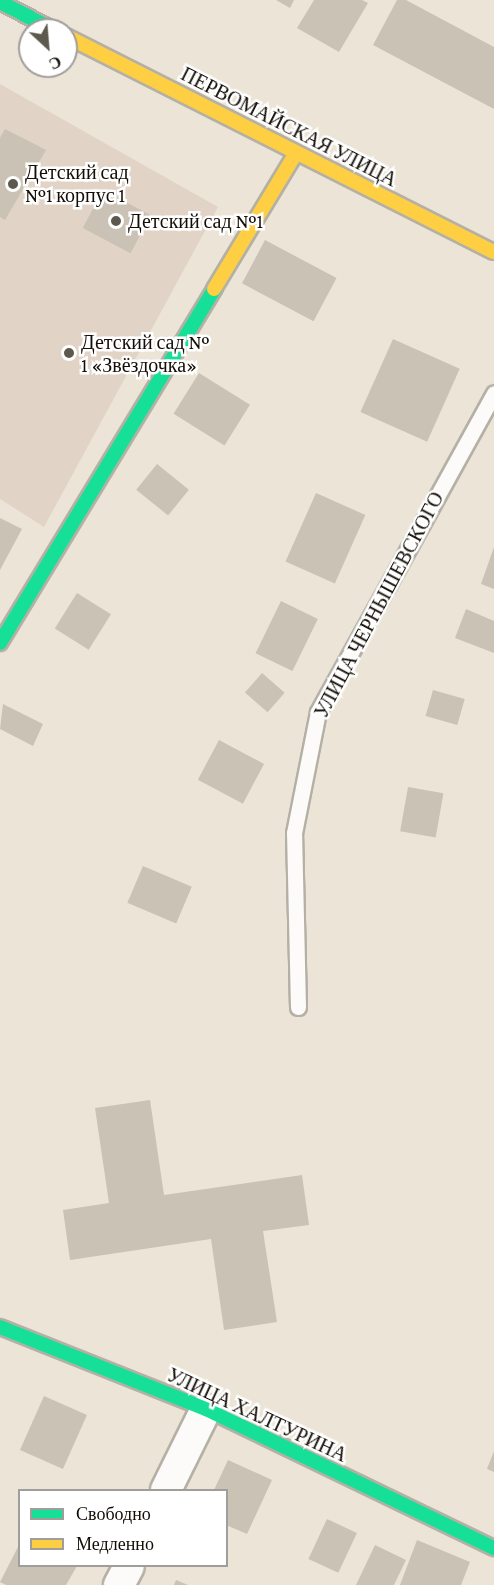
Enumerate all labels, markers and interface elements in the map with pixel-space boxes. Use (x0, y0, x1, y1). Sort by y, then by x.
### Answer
north arrow (18, 18, 78, 78)
text: С (46, 53, 64, 73)
street label: ПЕРВОМАЙСКАЯ УЛИЦА (177, 62, 401, 192)
place label: Детский сад №1 корпус 1 (25, 160, 129, 207)
marker: Детский сад №1 корпус 1 (6, 177, 20, 191)
place label: Детский сад №1 (128, 209, 263, 233)
marker: Детский сад №1 (109, 214, 123, 228)
place label: Детский сад № 1 «Звёздочка» (81, 330, 209, 377)
marker: Детский сад № 1 «Звёздочка» (62, 346, 76, 360)
street label: УЛИЦА ЧЕРНЫШЕВСКОГО (309, 488, 449, 722)
street label: УЛИЦА ХАЛТУРИНА (163, 1363, 351, 1467)
legend (18, 1489, 228, 1567)
text: Свободно (76, 1504, 151, 1524)
text: Медленно (76, 1534, 154, 1554)

